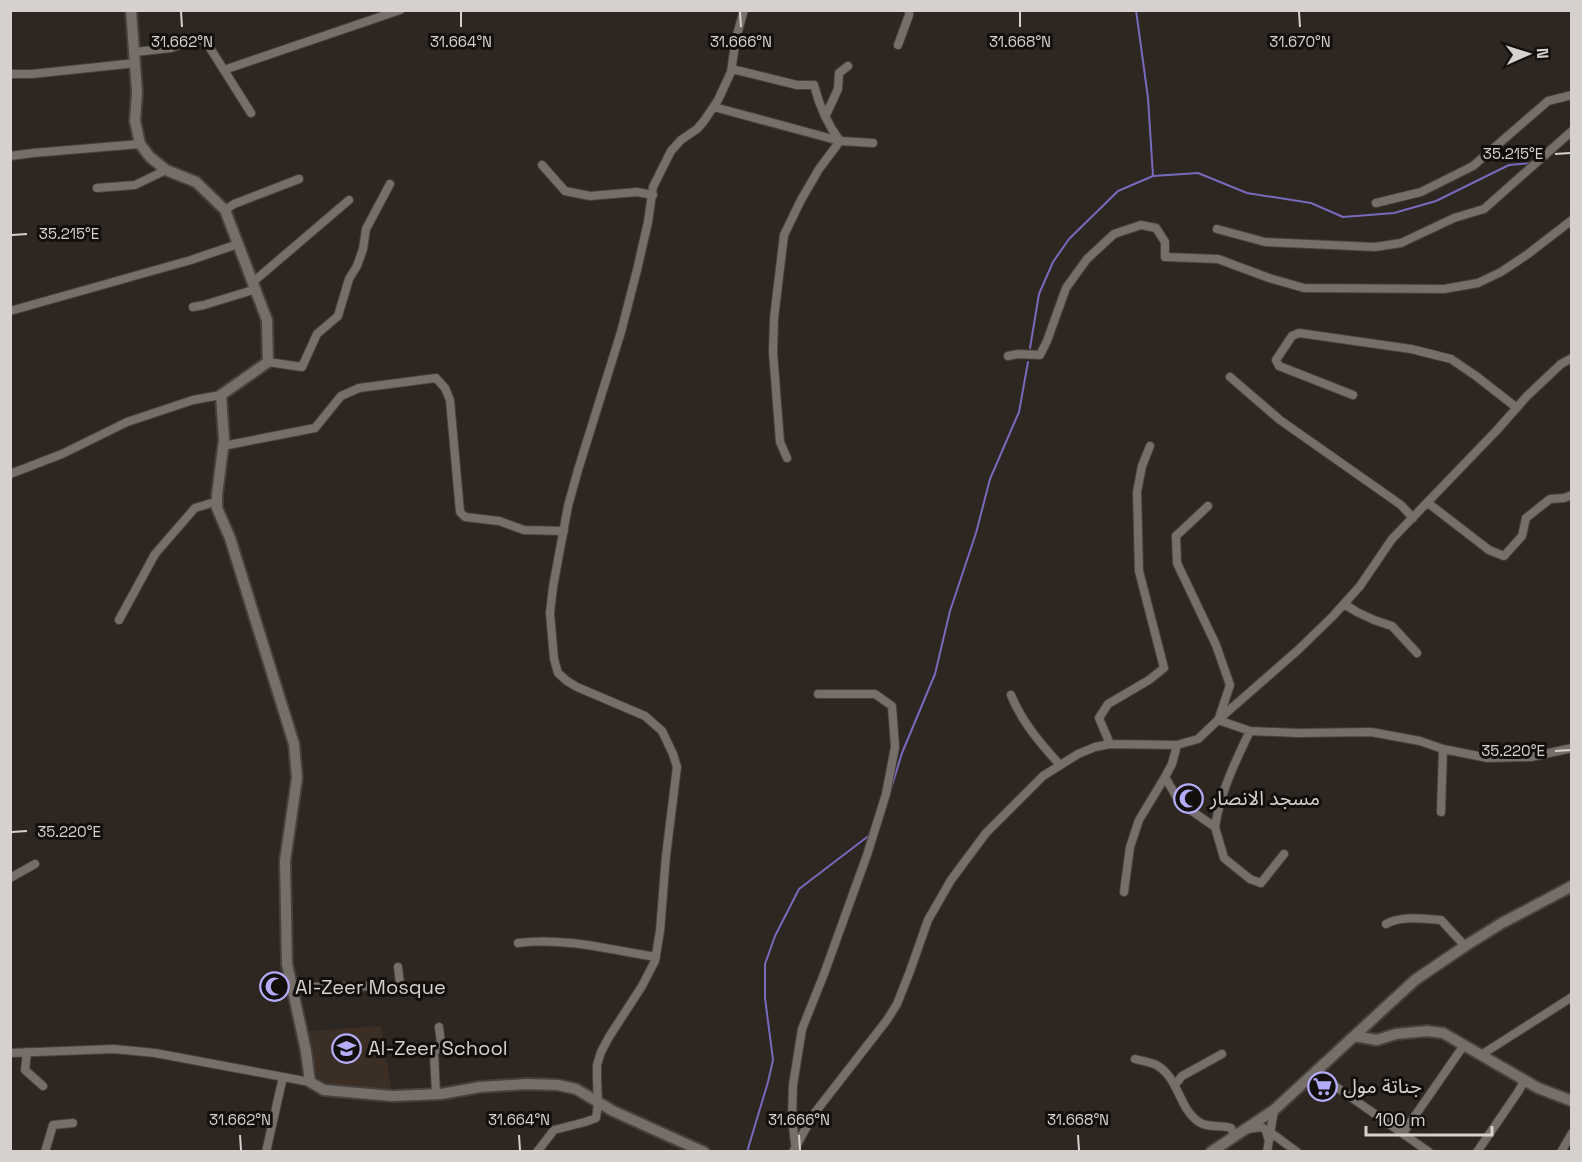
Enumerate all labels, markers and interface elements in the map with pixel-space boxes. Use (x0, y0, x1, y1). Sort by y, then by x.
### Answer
north arrow (1498, 24, 1558, 84)
text: 31.662°N (151, 32, 213, 51)
text: 31.664°N (430, 32, 492, 51)
text: 31.666°N (710, 32, 772, 51)
text: 31.668°N (989, 32, 1051, 51)
text: 31.670°N (1269, 32, 1331, 51)
text: N (1532, 47, 1553, 59)
text: 35.215°E (1483, 144, 1543, 163)
text: 35.215°E (39, 224, 99, 243)
text: 35.220°E (1481, 741, 1545, 760)
mosque icon: مسجد الانصار (1173, 782, 1205, 814)
place label: مسجد الانصار (1209, 785, 1320, 811)
text: 35.220°E (37, 822, 101, 841)
mosque icon: Al-Zeer Mosque (258, 971, 290, 1003)
place label: Al-Zeer Mosque (295, 974, 446, 1000)
school or university icon: Al-Zeer School (331, 1032, 363, 1064)
place label: Al-Zeer School (368, 1035, 508, 1061)
supermarket icon: جناتة مول (1306, 1070, 1338, 1102)
place label: جناتة مول (1343, 1073, 1422, 1099)
scale bar (1366, 1099, 1492, 1137)
text: 100 m (1375, 1108, 1426, 1131)
text: 31.662°N (209, 1110, 271, 1129)
text: 31.664°N (488, 1110, 550, 1129)
text: 31.666°N (768, 1110, 830, 1129)
text: 31.668°N (1047, 1110, 1109, 1129)

